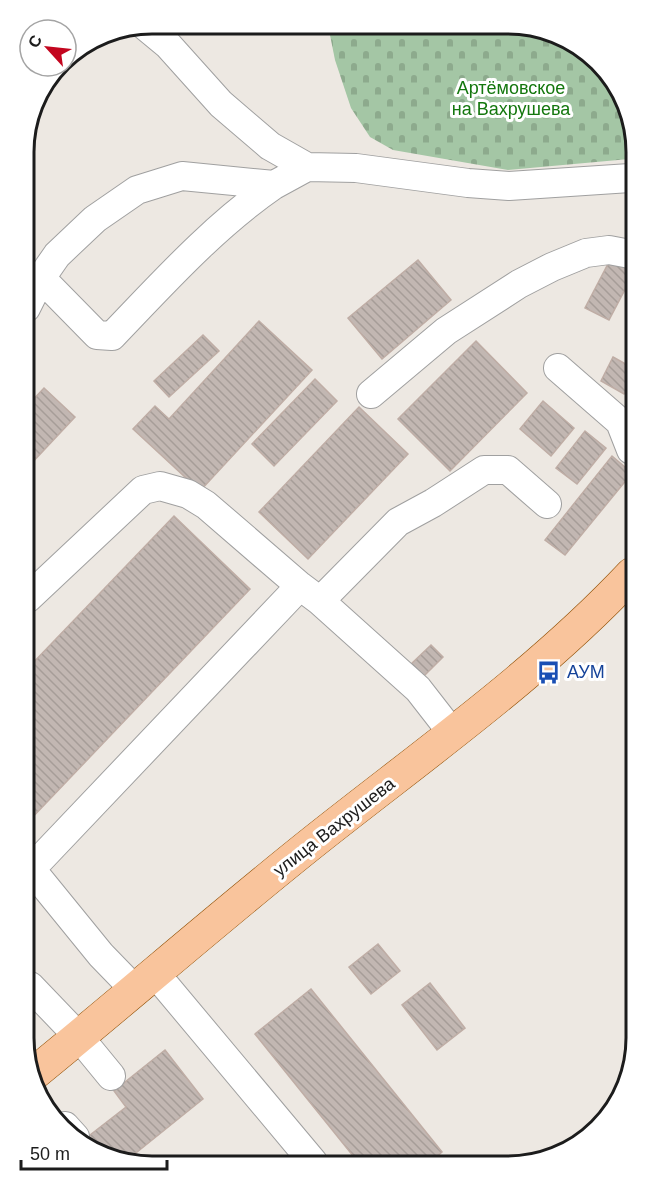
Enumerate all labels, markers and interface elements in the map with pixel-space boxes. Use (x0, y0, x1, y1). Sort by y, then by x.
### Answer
north arrow (18, 18, 78, 78)
text: С (25, 32, 45, 50)
park label: Артёмовское на Вахрушева (452, 78, 571, 119)
bus stop icon: АУМ (536, 659, 562, 685)
place label: АУМ (567, 662, 605, 682)
street label: улица Вахрушева (269, 773, 399, 880)
scale bar (21, 1133, 166, 1171)
text: 50 m (30, 1144, 70, 1164)

